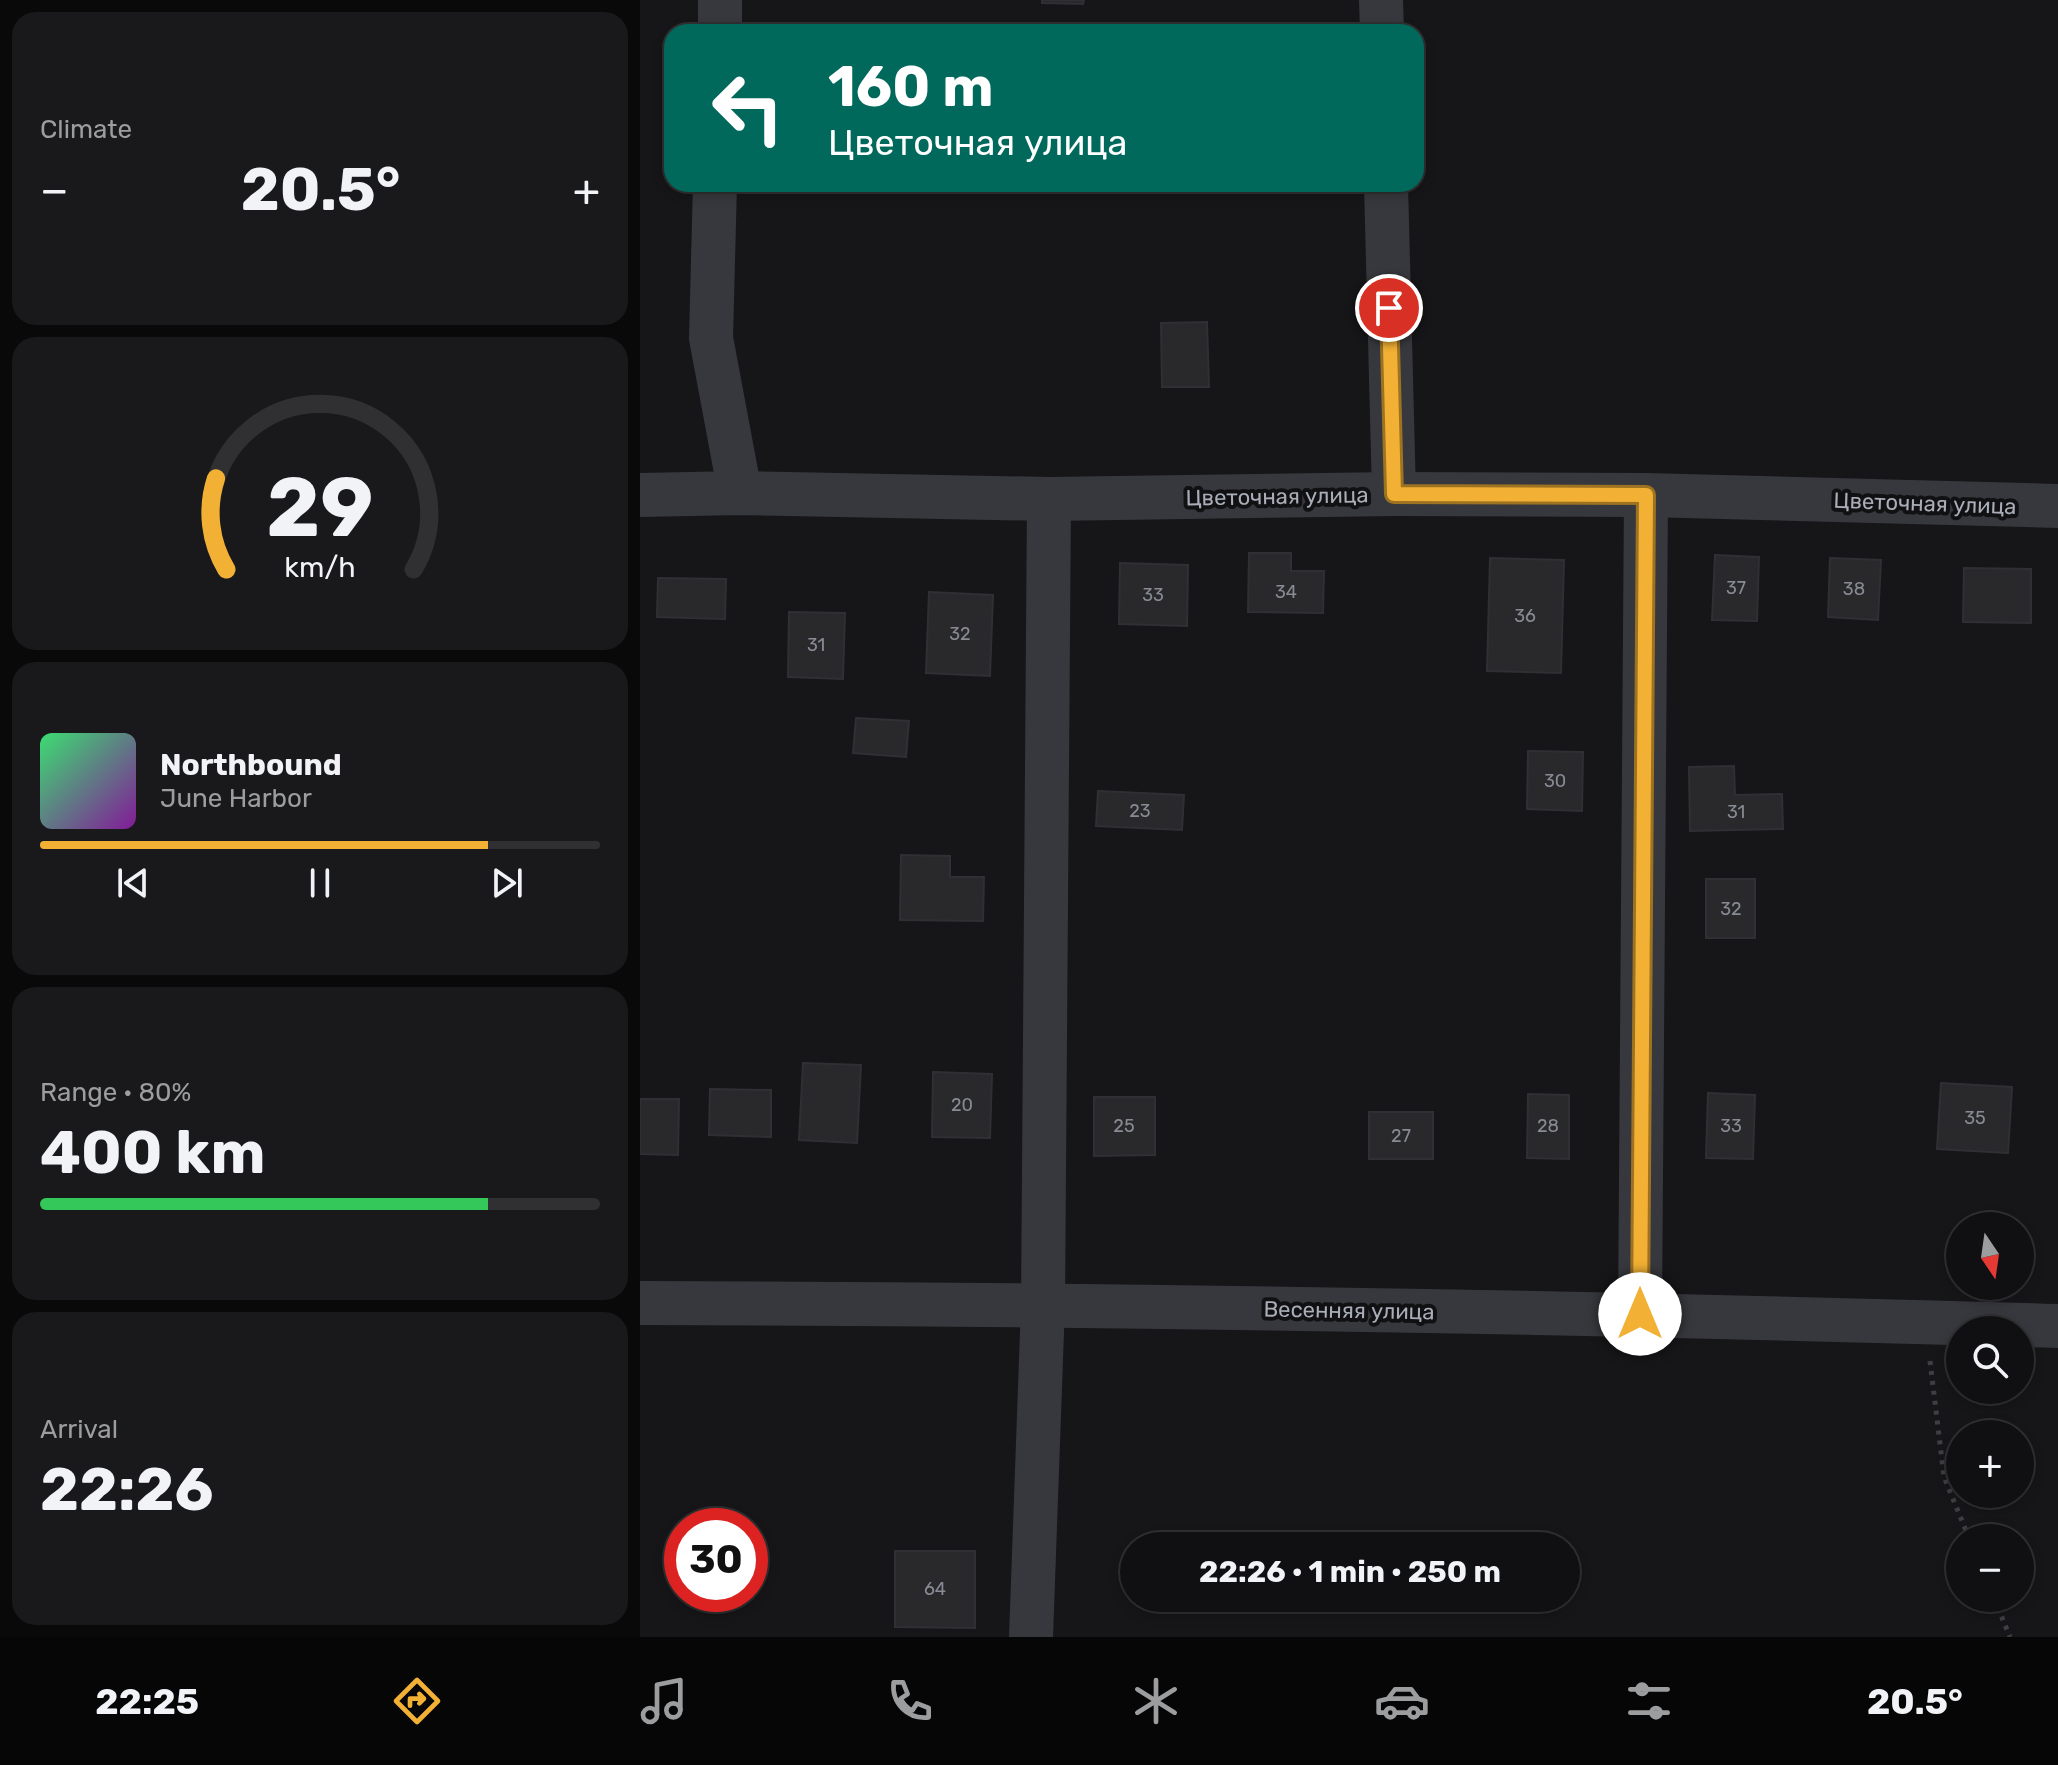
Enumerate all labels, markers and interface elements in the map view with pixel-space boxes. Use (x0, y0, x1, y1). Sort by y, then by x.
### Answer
text: 160 m (828, 54, 994, 120)
icon: left (696, 56, 800, 160)
text: Climate (40, 114, 132, 145)
text: Цветочная улица (828, 121, 1127, 164)
text: 20.5° (241, 154, 401, 225)
text: − (40, 164, 69, 216)
text: + (573, 164, 600, 216)
pin (1355, 274, 1423, 342)
icon: arrive (1367, 286, 1411, 330)
text: 29 (266, 457, 374, 556)
street label: Цветочная улица (1185, 481, 1369, 512)
street label: Цветочная улица (1833, 487, 2017, 520)
text: km/h (284, 550, 356, 584)
house number: 37 (1726, 577, 1746, 599)
house number: 38 (1843, 578, 1865, 600)
house number: 34 (1275, 581, 1297, 603)
house number: 33 (1142, 584, 1164, 606)
house number: 36 (1514, 605, 1536, 627)
house number: 32 (949, 623, 971, 645)
house number: 31 (807, 634, 825, 656)
text: Northbound (160, 747, 342, 783)
house number: 30 (1544, 770, 1566, 792)
text: June Harbor (160, 783, 312, 814)
house number: 23 (1129, 800, 1151, 822)
house number: 31 (1727, 801, 1745, 823)
icon: previous (111, 861, 155, 905)
icon: pause (298, 861, 342, 905)
icon: next (485, 861, 529, 905)
house number: 32 (1720, 898, 1742, 920)
text: Range · 80% (40, 1077, 191, 1108)
house number: 20 (951, 1094, 973, 1116)
house number: 35 (1964, 1107, 1986, 1129)
house number: 25 (1113, 1115, 1135, 1137)
house number: 28 (1537, 1115, 1559, 1137)
house number: 33 (1720, 1115, 1742, 1137)
text: 400 km (40, 1117, 265, 1188)
house number: 27 (1391, 1125, 1411, 1147)
north arrow (1946, 1212, 2034, 1300)
map controls (1946, 1212, 2034, 1612)
position arrow (1598, 1272, 1682, 1356)
street label: Весенняя улица (1263, 1296, 1435, 1325)
button: search (1946, 1316, 2034, 1404)
text: Arrival (40, 1414, 118, 1445)
button: + (1946, 1420, 2034, 1508)
text: 22:26 (40, 1454, 214, 1525)
speed limit sign: 30 (664, 1508, 768, 1612)
button: − (1946, 1524, 2034, 1612)
text: 22:26 · 1 min · 250 m (1199, 1554, 1501, 1590)
house number: 64 (924, 1578, 946, 1600)
icon: directions (389, 1673, 445, 1729)
icon: music (636, 1673, 692, 1729)
icon: phone (882, 1673, 938, 1729)
icon: climate (1128, 1673, 1184, 1729)
icon: car (1374, 1673, 1430, 1729)
icon: filters (1621, 1673, 1677, 1729)
text: 22:25 (95, 1680, 199, 1723)
text: 20.5° (1867, 1680, 1963, 1723)

